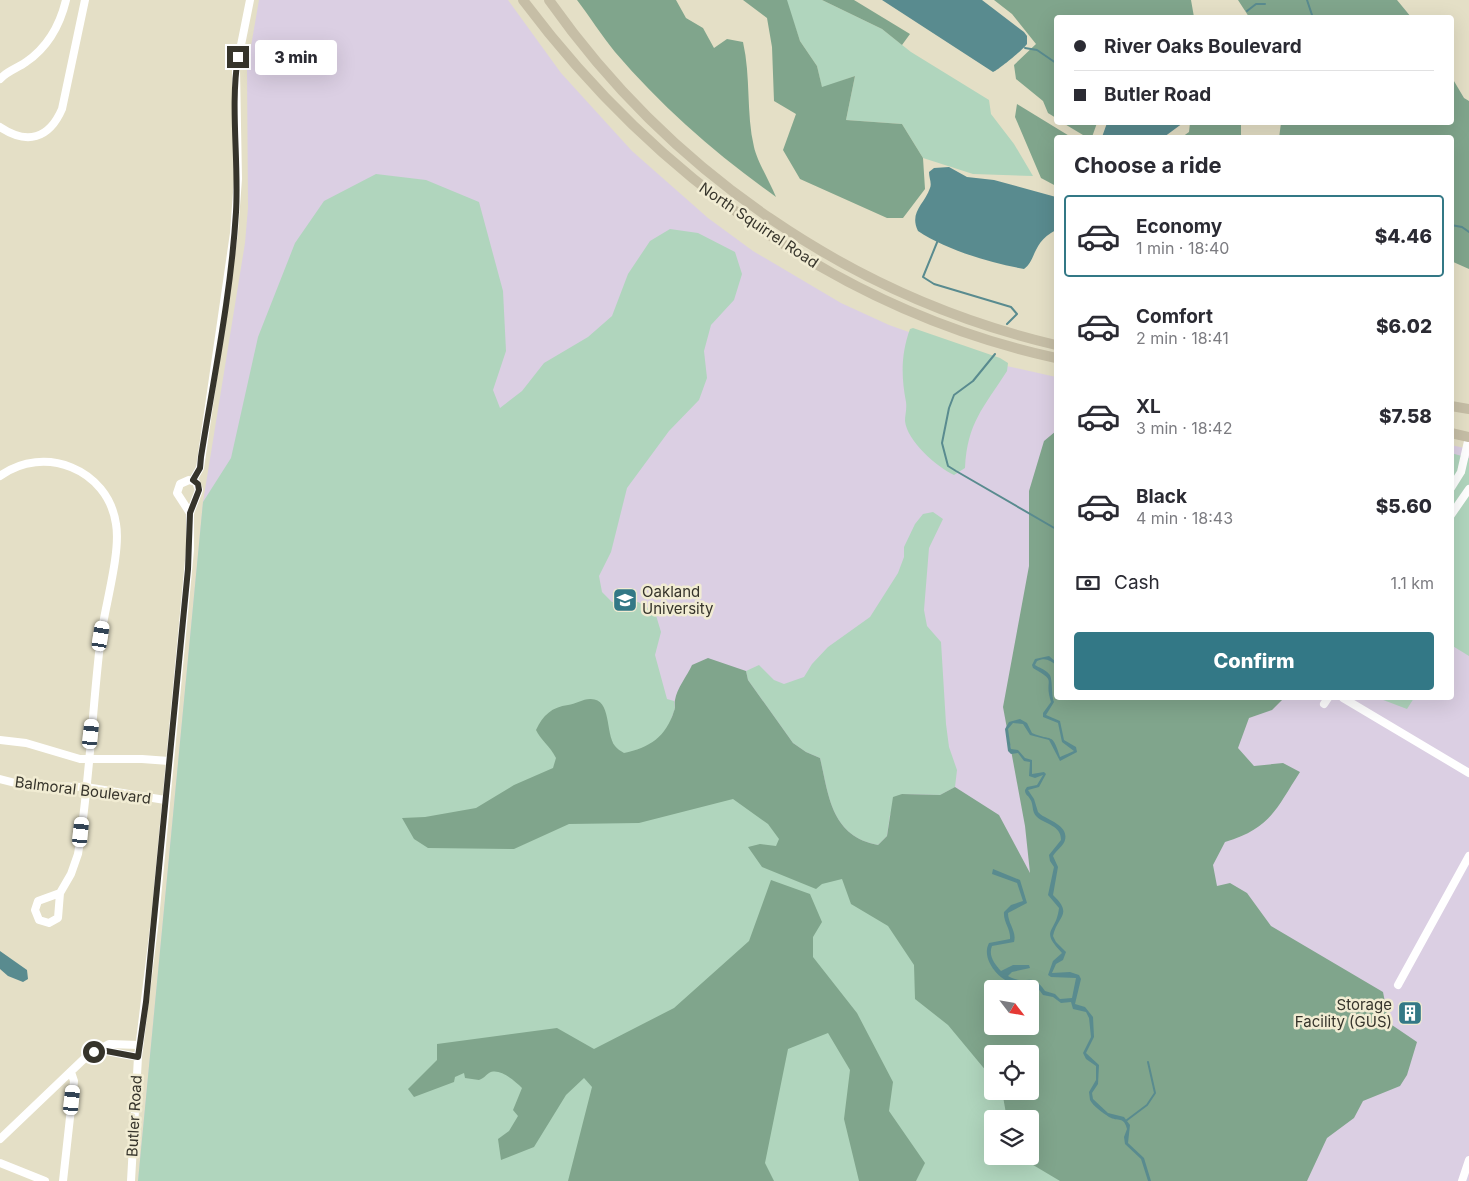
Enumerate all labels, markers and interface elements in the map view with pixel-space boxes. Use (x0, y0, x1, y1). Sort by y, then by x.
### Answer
text: River Oaks Boulevard (1104, 35, 1302, 58)
callout: 3 min (256, 40, 338, 74)
route end (227, 46, 249, 68)
text: 3 min (274, 47, 318, 67)
text: Butler Road (1104, 83, 1211, 106)
text: Choose a ride (1074, 152, 1222, 178)
street label: North Squirrel Road (696, 178, 822, 272)
icon: car (1076, 214, 1121, 259)
text: Economy (1136, 215, 1222, 238)
text: $4.46 (1375, 225, 1432, 248)
text: 1 min · 18:40 (1136, 238, 1229, 258)
icon: car (1076, 304, 1121, 349)
text: Comfort (1136, 305, 1213, 328)
text: $6.02 (1376, 315, 1432, 338)
text: 2 min · 18:41 (1136, 328, 1229, 348)
icon: car (1076, 394, 1121, 439)
text: XL (1136, 395, 1161, 418)
text: $7.58 (1379, 405, 1432, 428)
text: 3 min · 18:42 (1136, 418, 1232, 438)
icon: car (1076, 484, 1121, 529)
text: Black (1136, 485, 1187, 508)
text: $5.60 (1376, 495, 1432, 518)
text: 4 min · 18:43 (1136, 508, 1233, 528)
icon: cash (1074, 569, 1102, 597)
text: Cash (1114, 571, 1160, 594)
text: 1.1 km (1390, 573, 1434, 593)
place label: Oakland University (642, 582, 714, 618)
school or university icon: Oakland University (612, 587, 638, 613)
car (91, 620, 110, 652)
button: Confirm (1074, 632, 1434, 690)
car (81, 718, 100, 750)
street label: Balmoral Boulevard (14, 772, 152, 808)
car (71, 816, 90, 848)
north arrow (984, 980, 1039, 1035)
map controls (984, 980, 1039, 1165)
place label: Storage Facility (GUS) (1295, 995, 1392, 1031)
building icon: Storage Facility (GUS) (1397, 1000, 1423, 1026)
route start (83, 1041, 105, 1063)
button: locate (984, 1045, 1039, 1100)
street label: Butler Road (122, 1075, 146, 1157)
car (62, 1084, 81, 1116)
button: layers (984, 1110, 1039, 1165)

